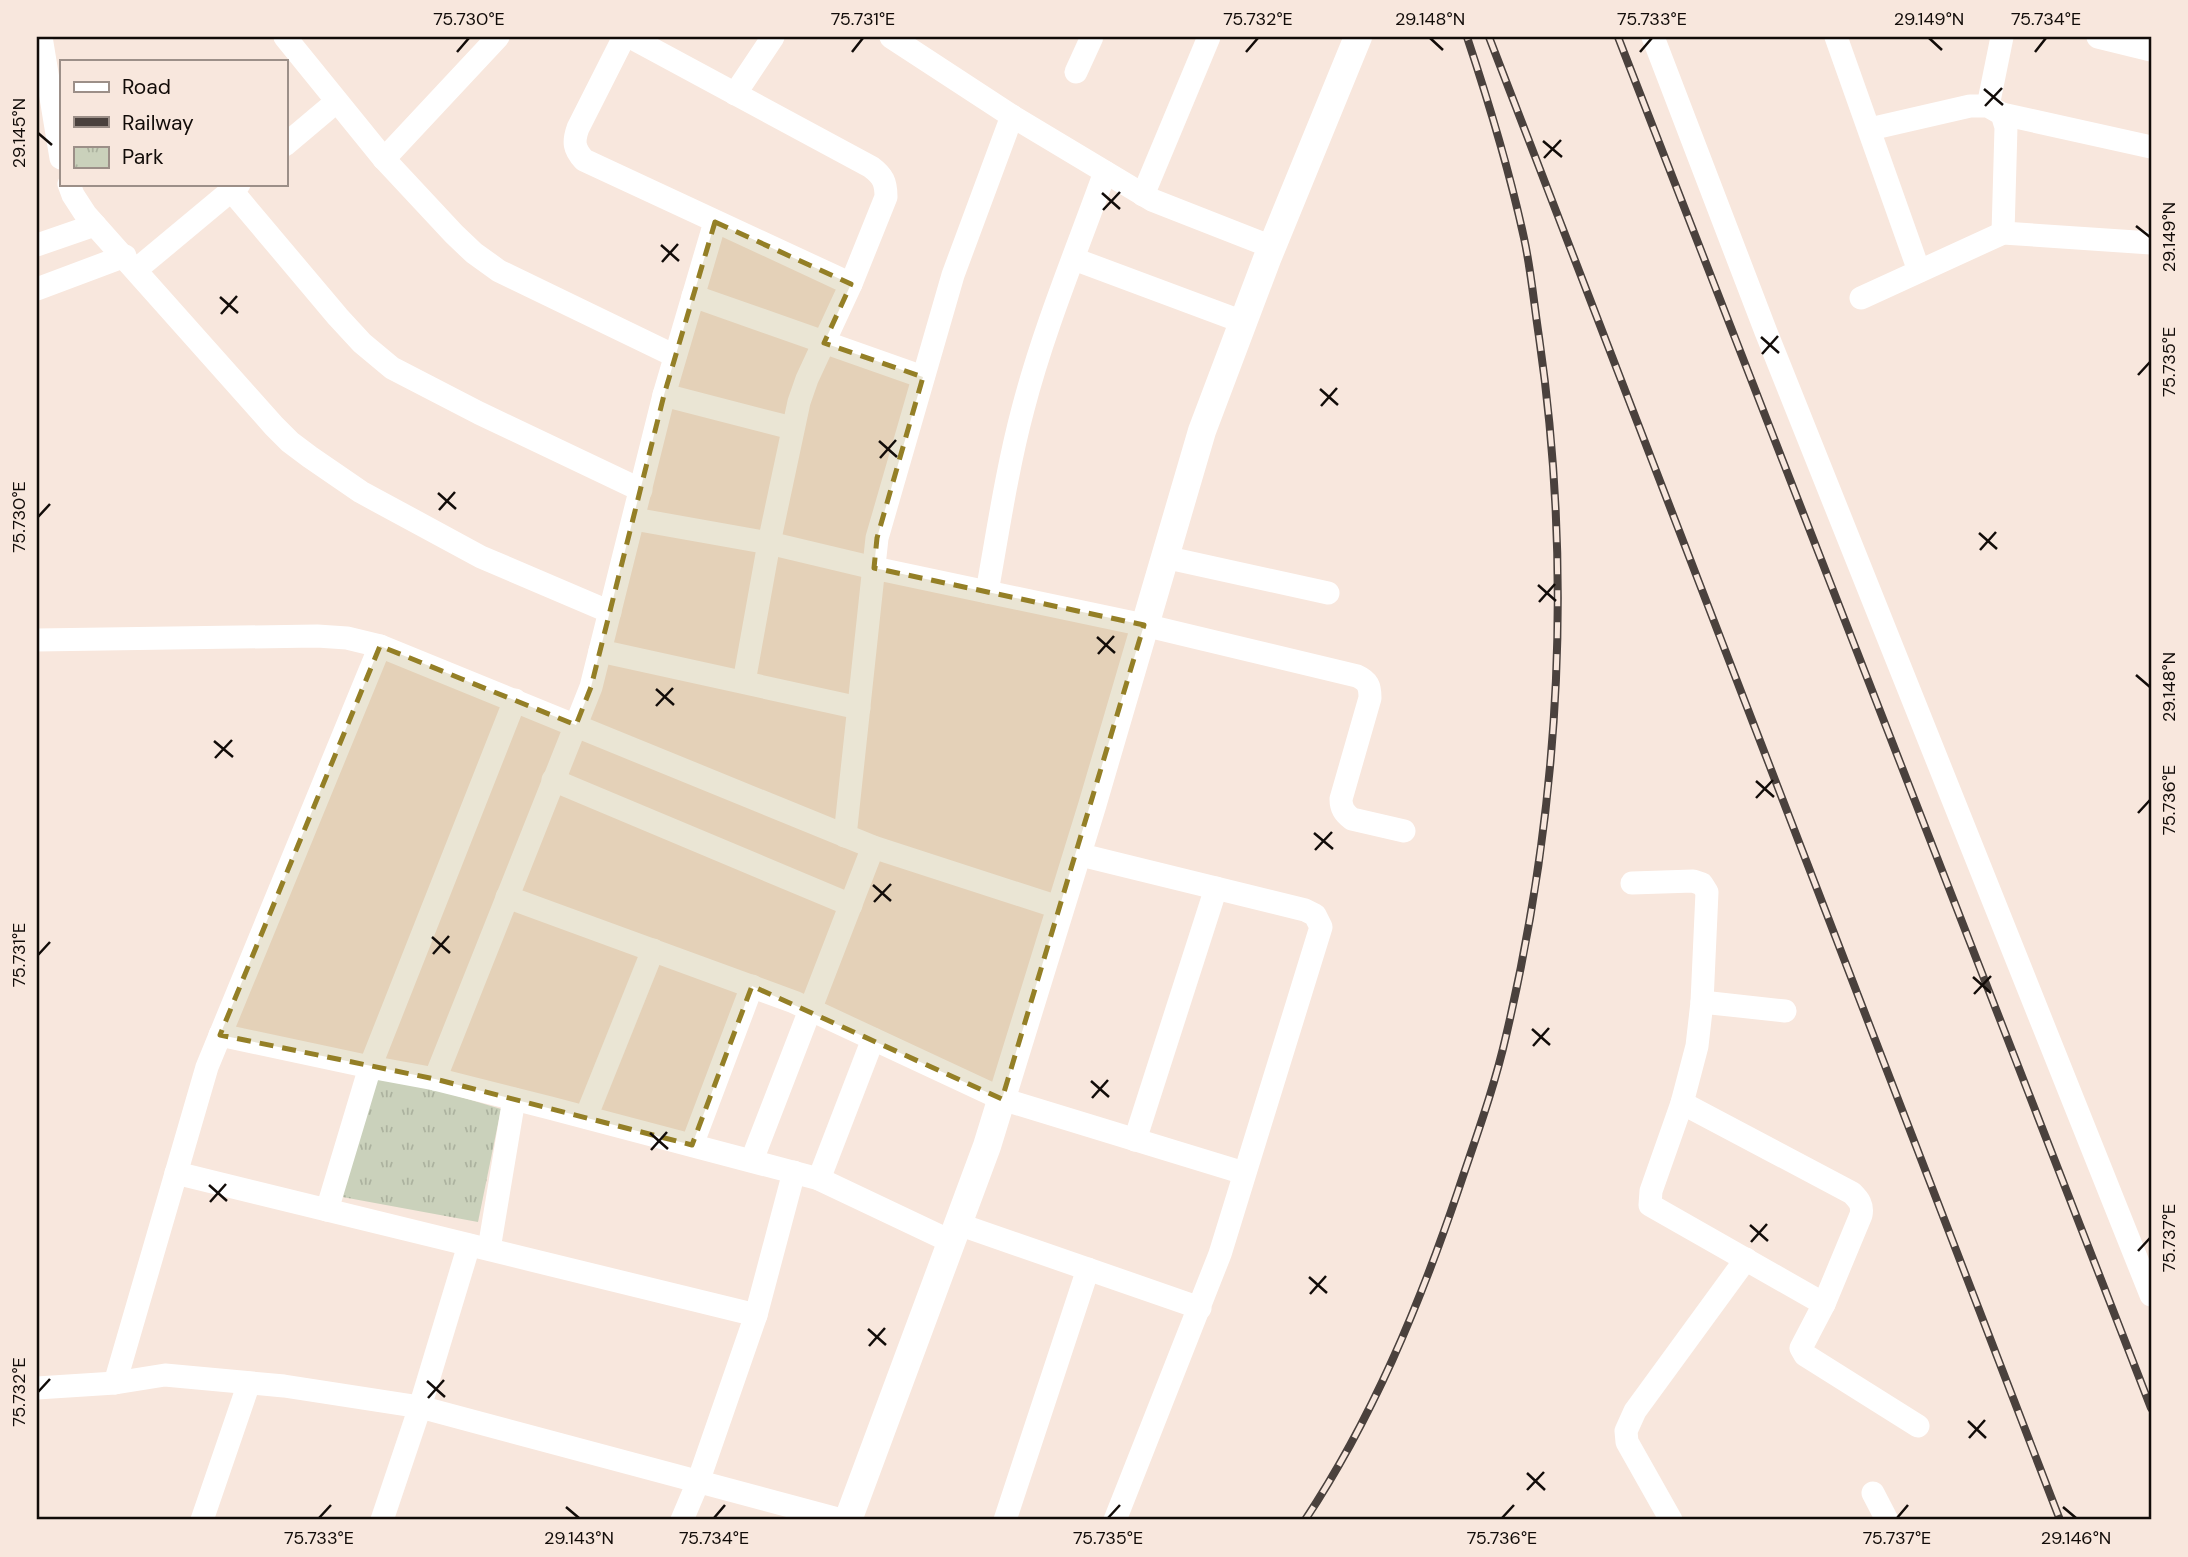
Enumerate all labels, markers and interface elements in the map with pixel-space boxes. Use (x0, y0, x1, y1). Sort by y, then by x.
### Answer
text: 75.730°E (433, 7, 505, 31)
text: 75.731°E (831, 7, 895, 31)
text: 75.732°E (1223, 7, 1293, 31)
text: 29.148°N (1395, 7, 1465, 31)
text: 75.733°E (1617, 7, 1687, 31)
text: 29.149°N (1894, 7, 1964, 31)
text: 75.734°E (2011, 7, 2081, 31)
legend (60, 60, 287, 186)
text: Road (122, 73, 171, 101)
text: 29.145°N (7, 98, 31, 168)
text: Railway (122, 109, 194, 137)
text: Park (122, 143, 164, 171)
text: 29.149°N (2157, 202, 2181, 272)
text: 75.735°E (2157, 327, 2181, 397)
text: 75.730°E (7, 481, 31, 553)
text: 29.148°N (2157, 652, 2181, 722)
text: 75.736°E (2157, 765, 2181, 835)
text: 75.731°E (7, 923, 31, 987)
text: 75.737°E (2157, 1204, 2181, 1272)
text: 75.732°E (7, 1357, 31, 1427)
text: 75.733°E (284, 1526, 354, 1550)
text: 29.143°N (544, 1526, 614, 1550)
text: 75.734°E (679, 1526, 749, 1550)
text: 75.735°E (1073, 1526, 1143, 1550)
text: 75.736°E (1467, 1526, 1537, 1550)
text: 75.737°E (1863, 1526, 1931, 1550)
text: 29.146°N (2041, 1526, 2111, 1550)

